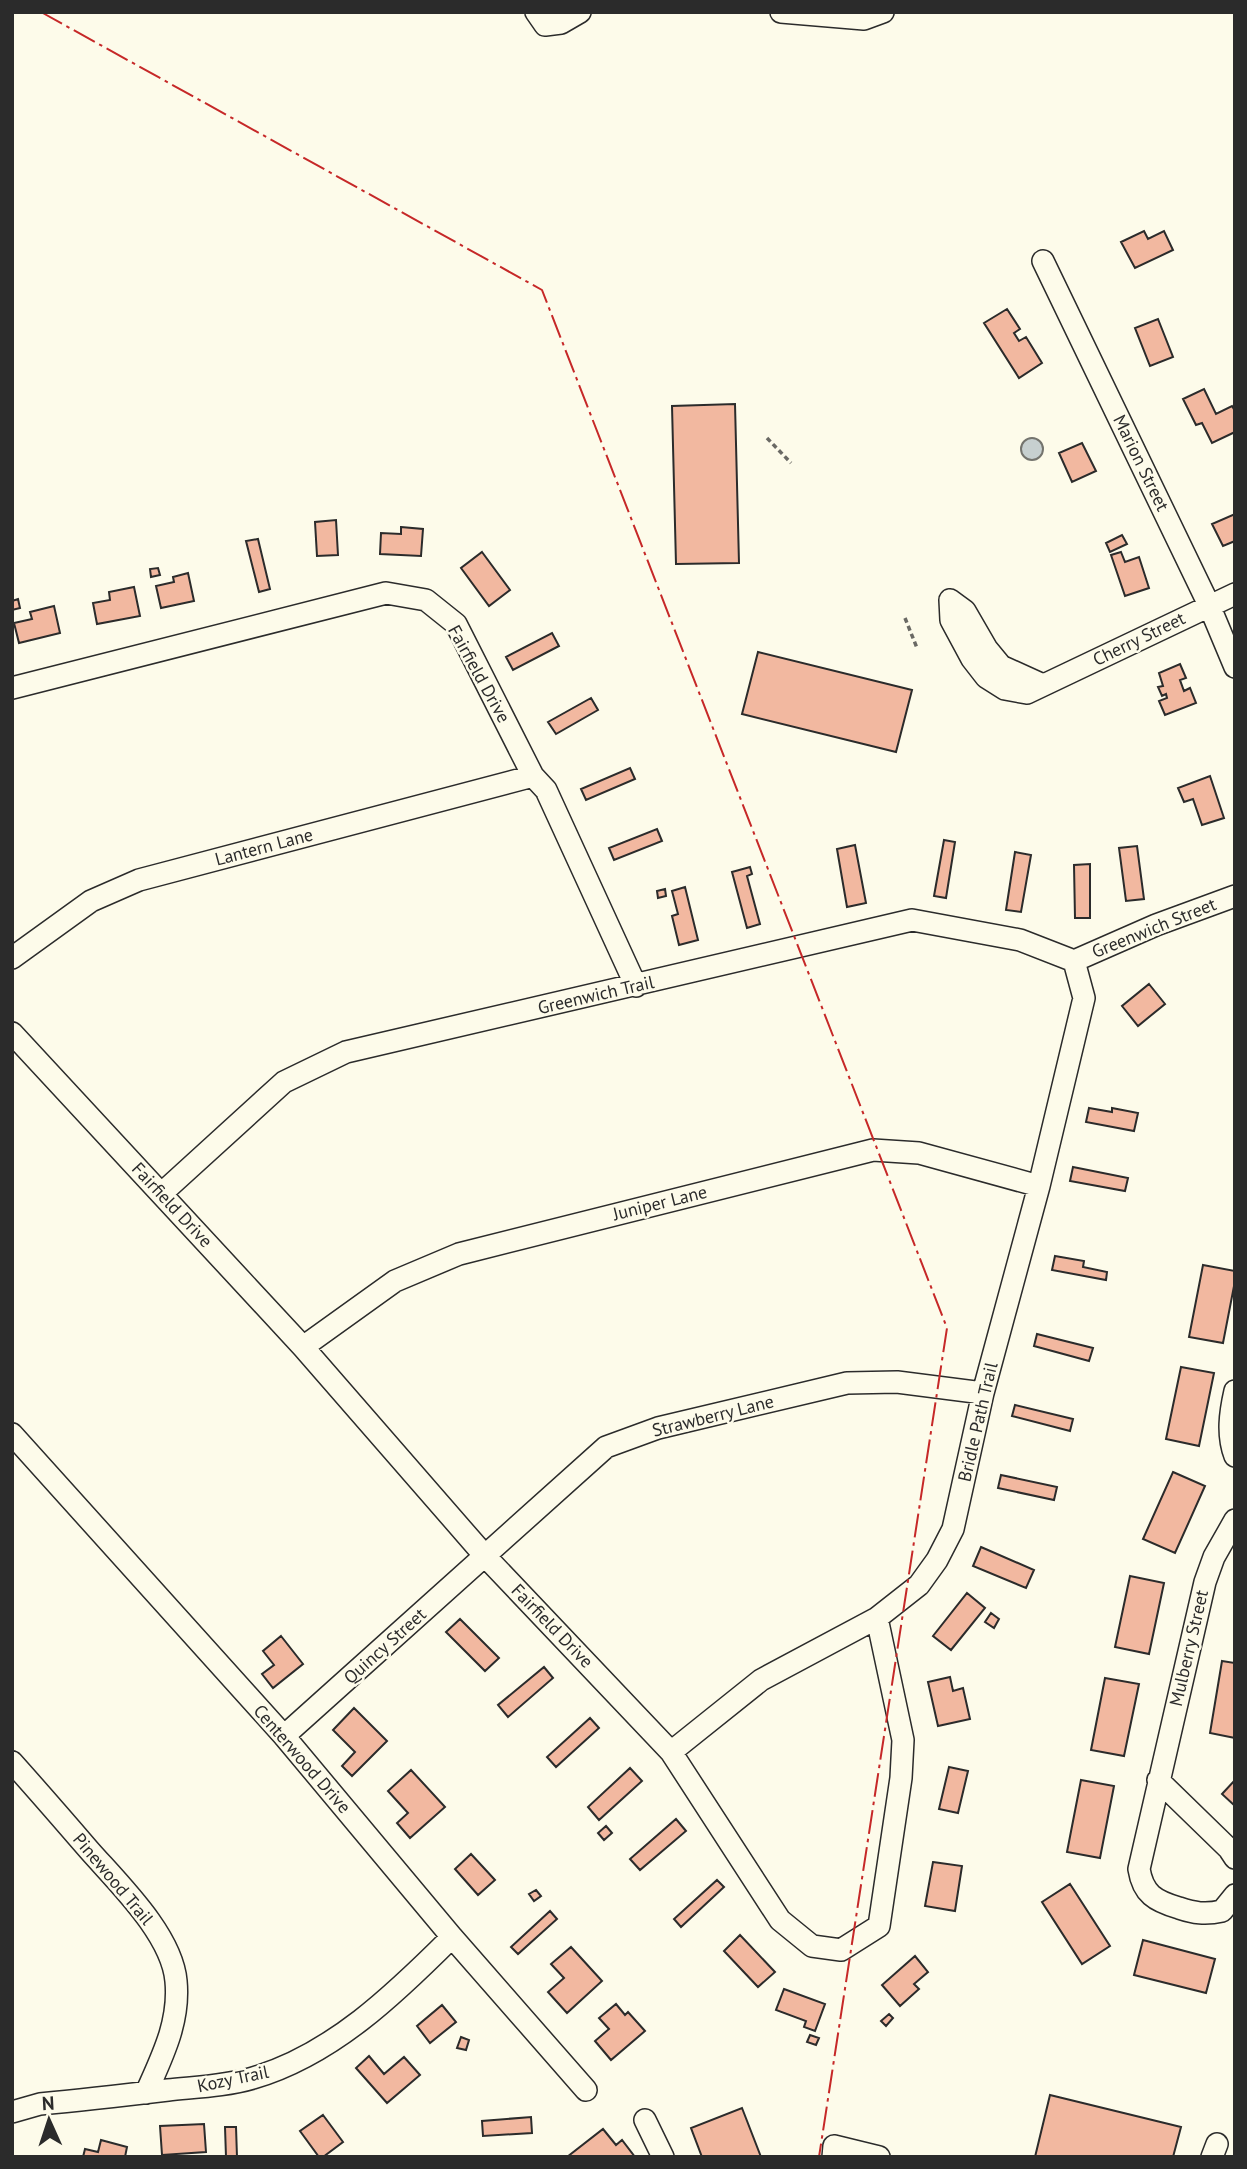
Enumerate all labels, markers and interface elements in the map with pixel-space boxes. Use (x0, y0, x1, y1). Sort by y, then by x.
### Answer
street label: Marion Street (1108, 411, 1175, 515)
street label: Cherry Street (1089, 606, 1189, 671)
street label: Fairfield Drive (443, 621, 516, 727)
street label: Lantern Lane (212, 822, 315, 871)
street label: Greenwich Street (1088, 892, 1219, 963)
street label: Greenwich Trail (536, 970, 657, 1019)
street label: Fairfield Drive (127, 1157, 218, 1252)
street label: Juniper Lane (609, 1180, 709, 1226)
street label: Bridle Path Trail (953, 1359, 1003, 1484)
street label: Strawberry Lane (650, 1389, 776, 1442)
street label: Fairfield Drive (507, 1579, 598, 1673)
street label: Mulberry Street (1164, 1587, 1213, 1708)
street label: Quincy Street (339, 1603, 431, 1689)
street label: Centerwood Drive (249, 1699, 356, 1818)
street label: Pinewood Trail (68, 1828, 159, 1930)
street label: Kozy Trail (195, 2060, 271, 2097)
north arrow (14, 2085, 84, 2155)
text: N (41, 2091, 55, 2115)

